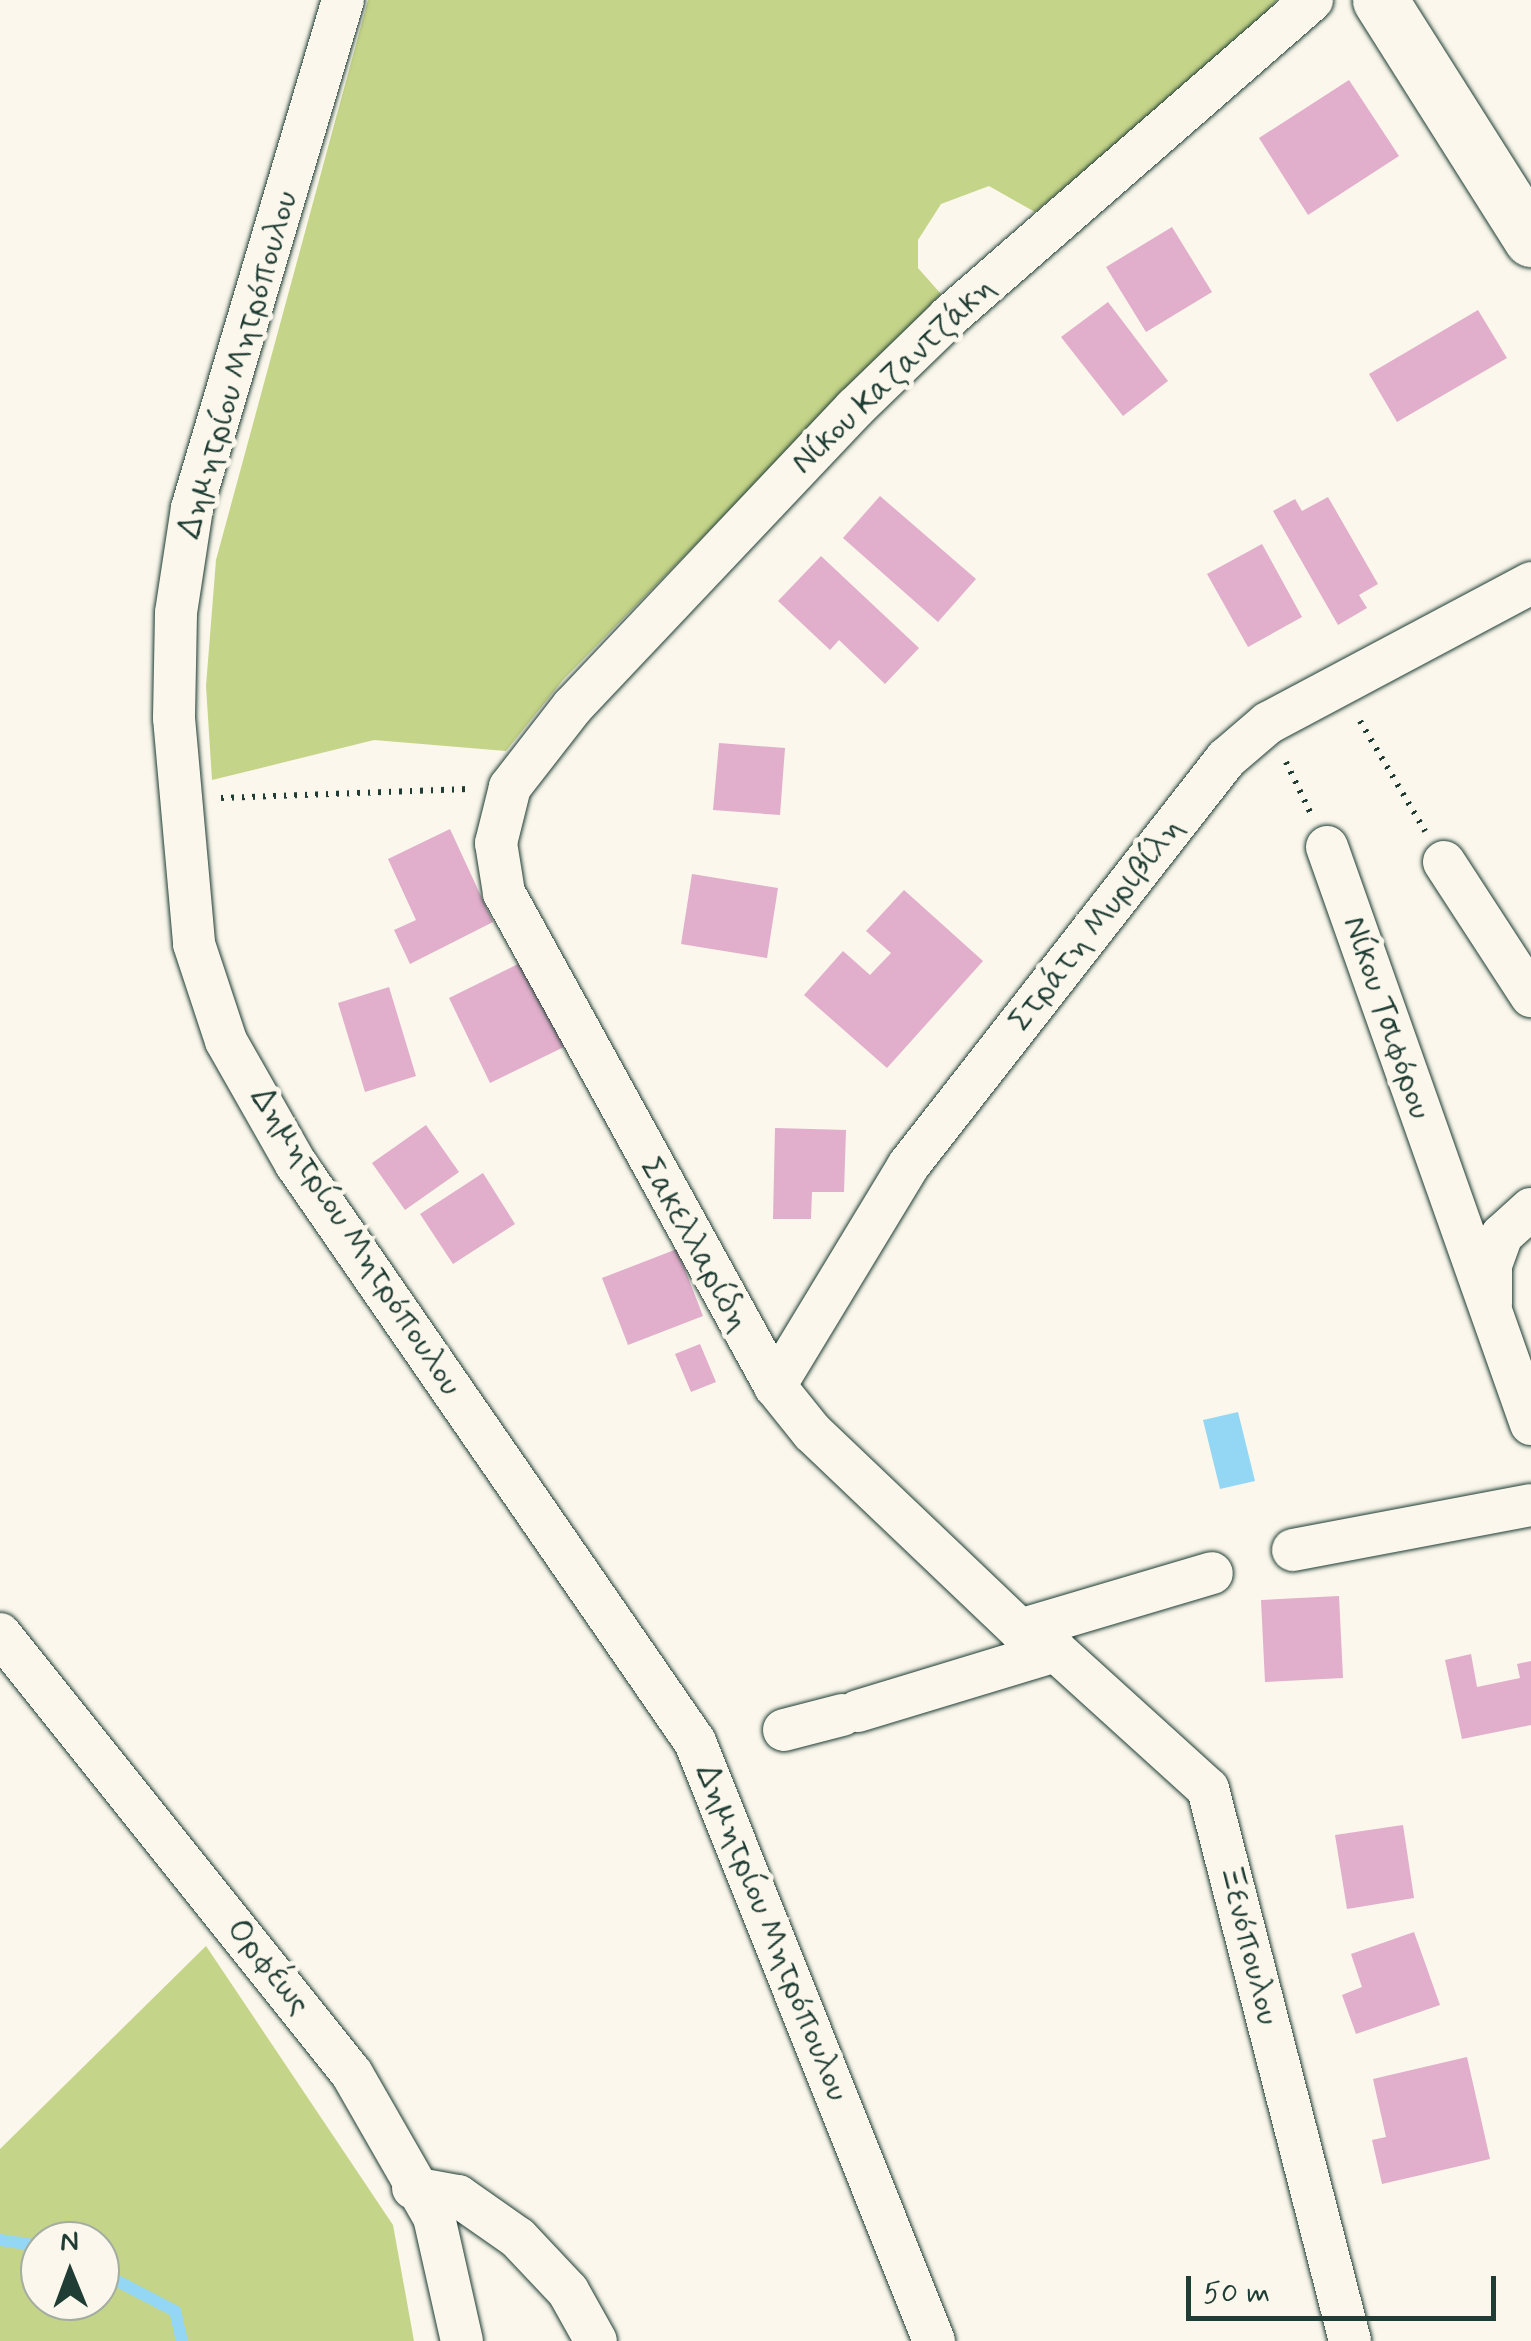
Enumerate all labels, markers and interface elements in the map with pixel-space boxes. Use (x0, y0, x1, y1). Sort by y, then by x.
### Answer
street label: Δημητρίου Μητρόπουλου (171, 187, 307, 543)
street label: Νίκου Καζαντζάκη (784, 269, 1004, 483)
street label: Στράτη Μυριβίλη (1001, 810, 1193, 1040)
street label: Νίκου Τσιφόρου (1333, 912, 1439, 1124)
street label: Δημητρίου Μητρόπουλου (241, 1081, 469, 1403)
street label: Σακελλαρίδη (631, 1152, 757, 1338)
street label: Δημητρίου Μητρόπουλου (686, 1759, 856, 2107)
street label: Ξενόπουλου (1210, 1861, 1286, 2029)
street label: Ορφέως (218, 1911, 318, 2023)
north arrow (20, 2221, 120, 2321)
text: N (60, 2224, 79, 2261)
scale bar (1191, 2256, 1501, 2318)
text: 50 m (1203, 2274, 1270, 2313)

